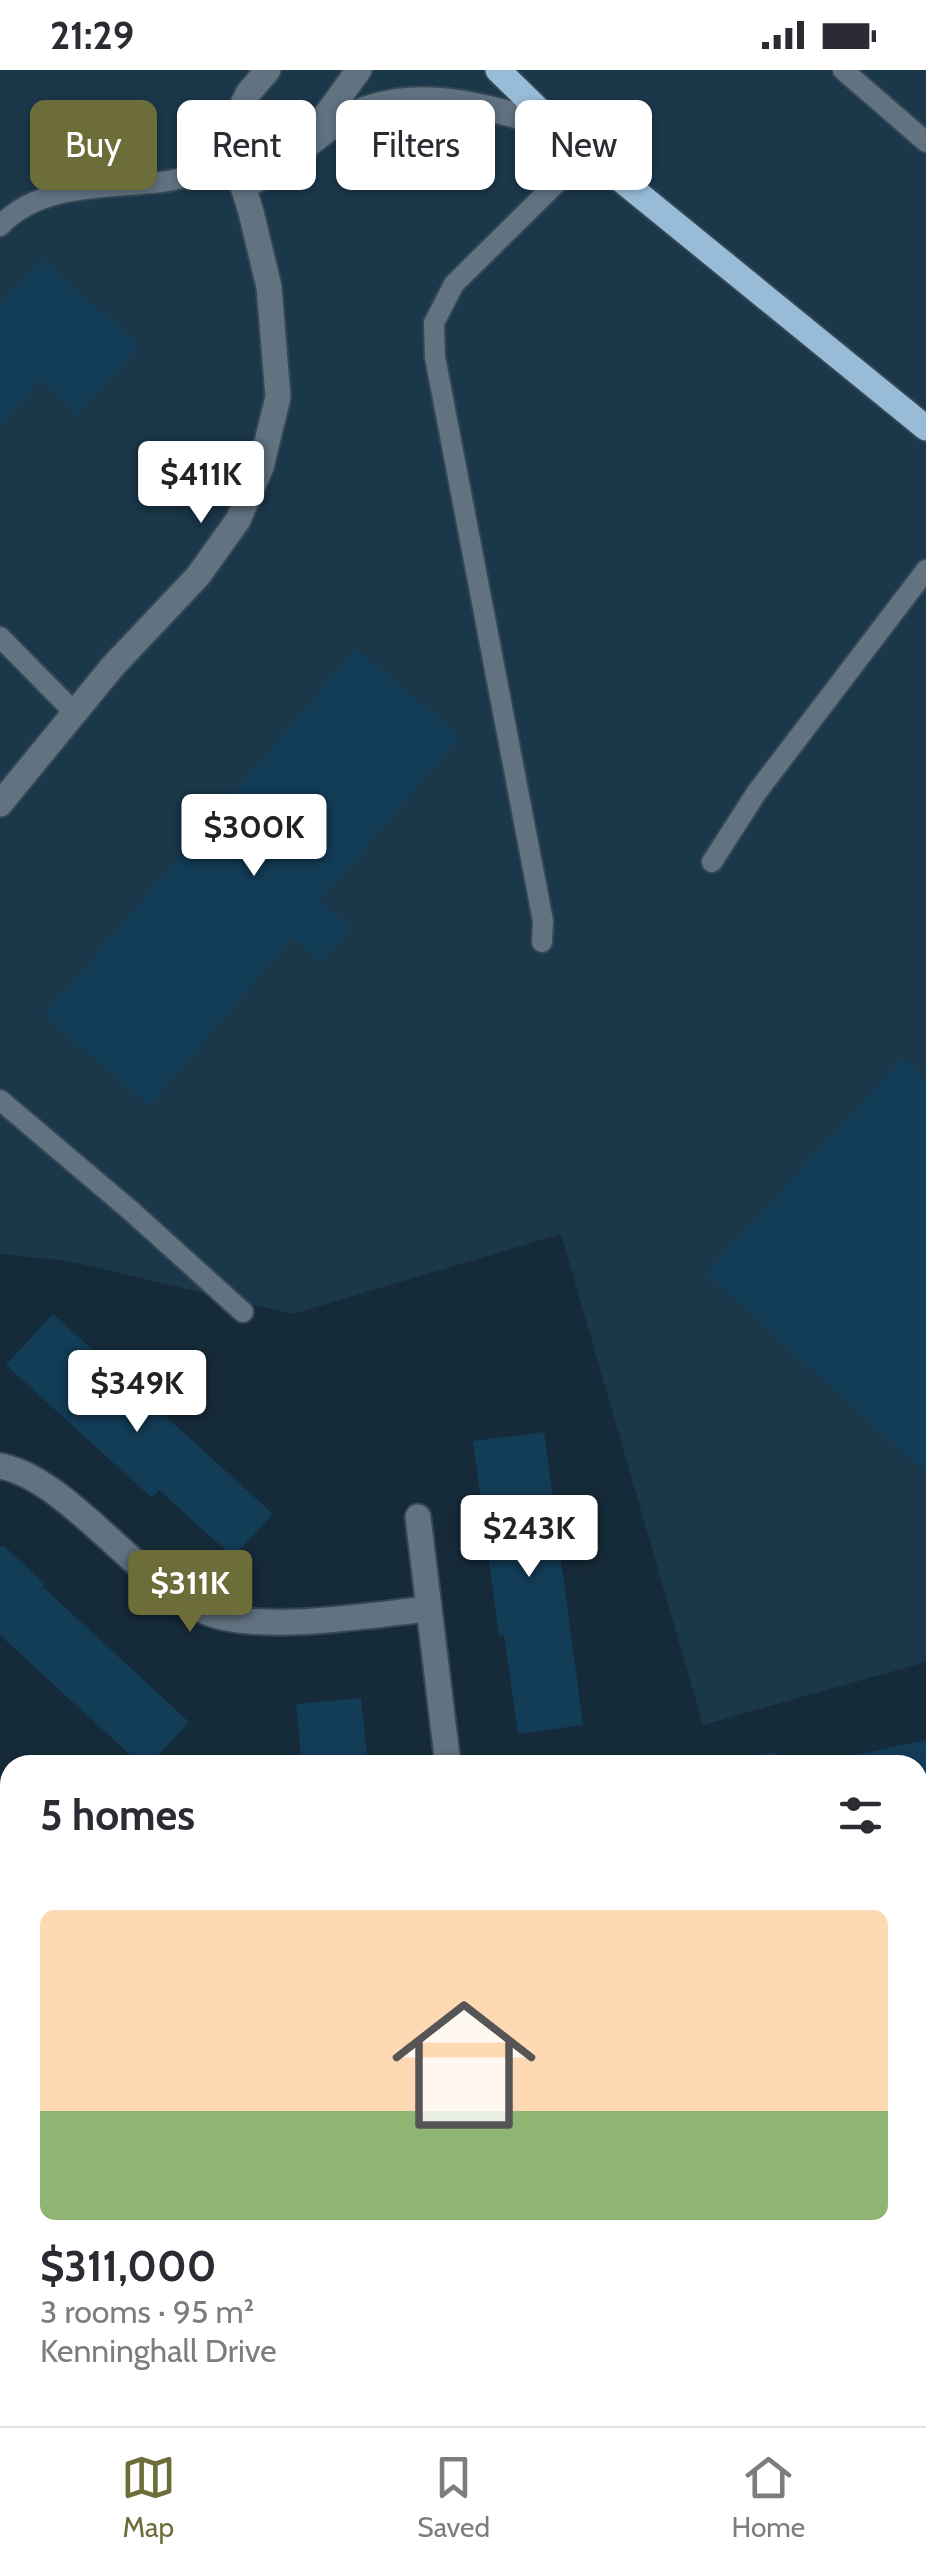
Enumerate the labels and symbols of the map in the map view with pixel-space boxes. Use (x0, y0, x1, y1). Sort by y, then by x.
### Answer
pin: $411K (131, 441, 271, 526)
pin: $300K (184, 794, 324, 879)
pin: $349K (67, 1350, 207, 1435)
pin: $243K (459, 1495, 599, 1580)
pin: $311K (120, 1550, 260, 1635)

